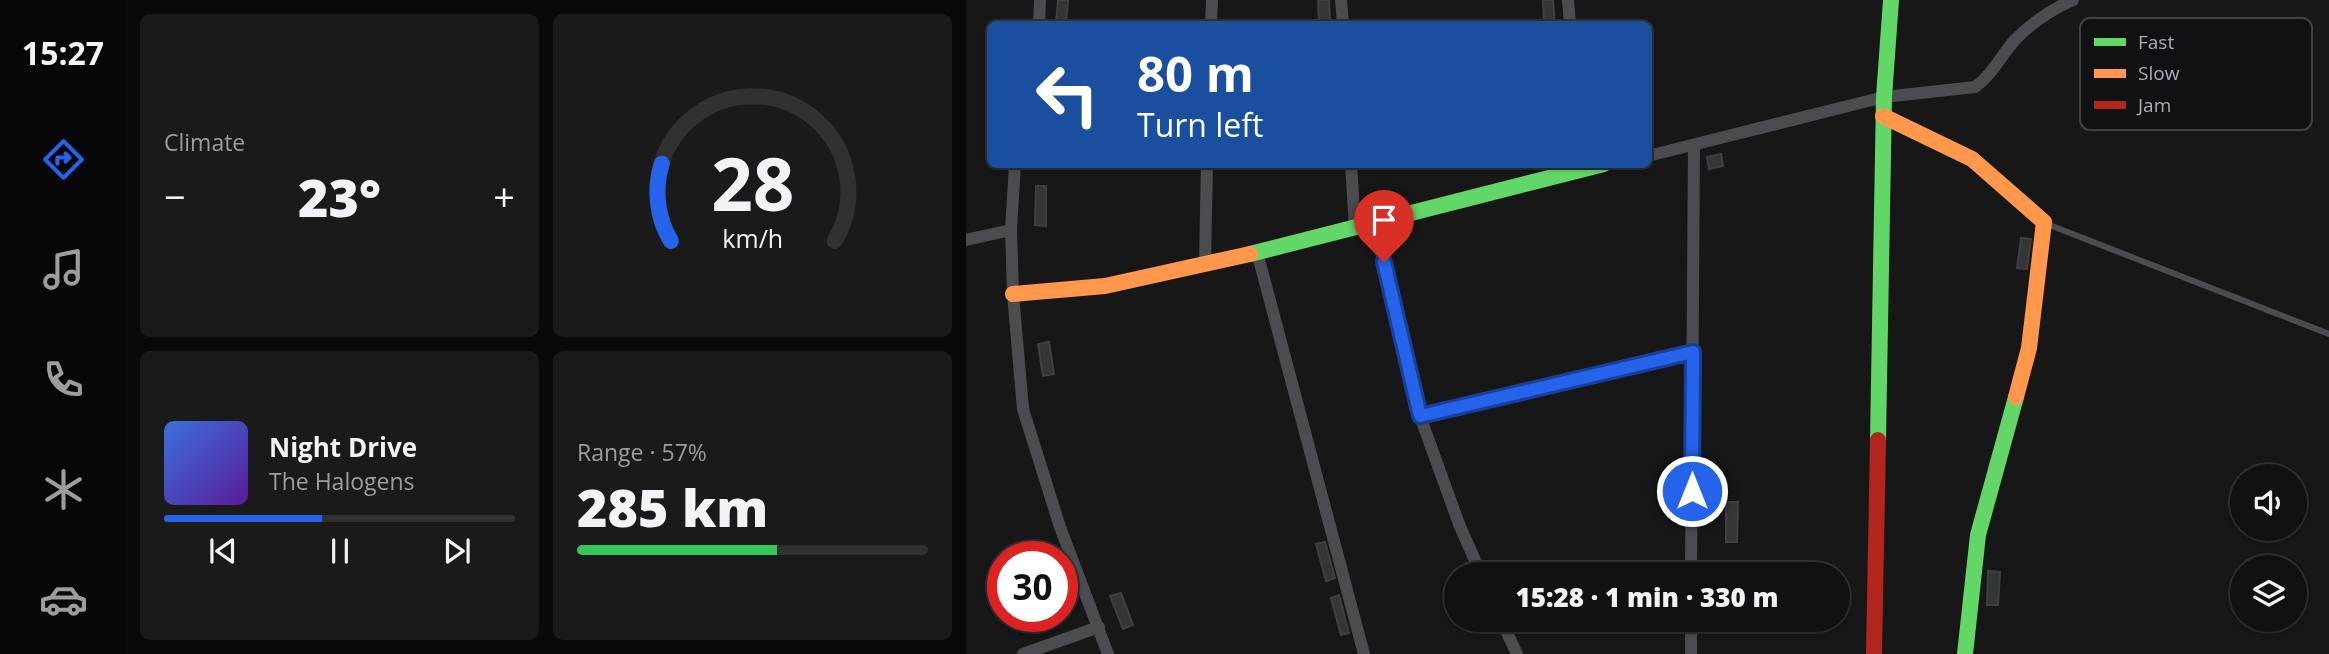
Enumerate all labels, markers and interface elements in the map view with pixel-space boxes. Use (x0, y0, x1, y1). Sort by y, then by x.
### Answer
legend (2080, 18, 2312, 130)
text: Fast (2138, 29, 2174, 55)
text: 15:27 (22, 31, 104, 74)
text: 80 m (1137, 40, 1254, 106)
icon: left (1022, 49, 1113, 140)
text: Slow (2138, 60, 2180, 86)
text: Jam (2136, 92, 2171, 118)
text: Turn left (1137, 103, 1263, 146)
text: Climate (164, 126, 245, 158)
text: 28 (711, 134, 794, 233)
icon: directions (39, 135, 88, 184)
text: 23° (298, 161, 381, 232)
text: − (164, 170, 186, 222)
text: + (493, 170, 515, 222)
pin (1354, 190, 1414, 262)
icon: arrive (1365, 201, 1403, 239)
text: km/h (722, 221, 783, 255)
icon: music (39, 245, 88, 294)
icon: phone (39, 355, 88, 404)
text: Night Drive (269, 429, 417, 465)
text: Range · 57% (577, 436, 707, 468)
position arrow (1655, 454, 1729, 528)
map controls (2230, 464, 2307, 632)
button: sound (2230, 464, 2307, 541)
icon: climate (39, 465, 88, 514)
text: The Halogens (269, 465, 415, 497)
text: 285 km (577, 471, 768, 542)
icon: previous (204, 532, 242, 570)
icon: pause (321, 532, 359, 570)
icon: next (438, 532, 476, 570)
speed limit sign: 30 (987, 541, 1078, 632)
button: layers (2230, 555, 2307, 632)
icon: car (39, 575, 88, 624)
text: 15:28 · 1 min · 330 m (1516, 579, 1778, 615)

